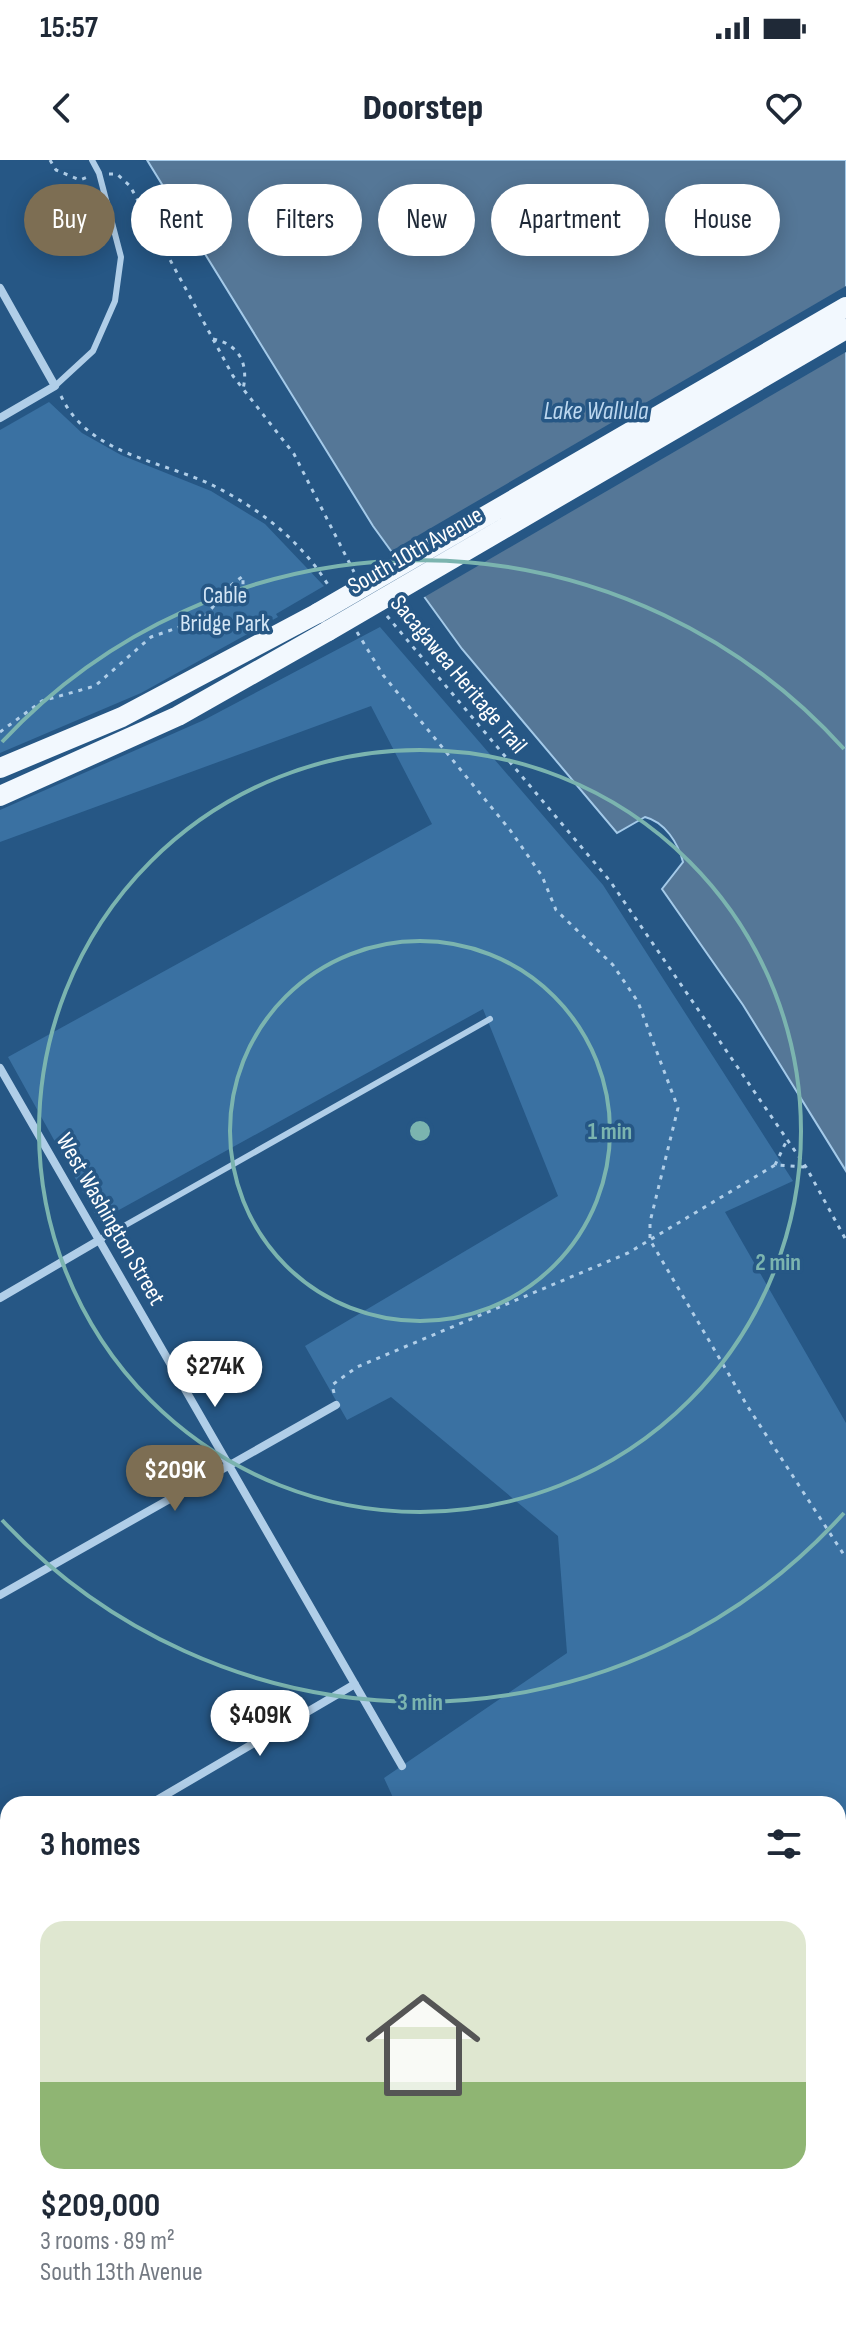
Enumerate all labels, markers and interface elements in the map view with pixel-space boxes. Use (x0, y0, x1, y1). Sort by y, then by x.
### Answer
text: 15:57 (40, 10, 98, 46)
icon: back (40, 86, 84, 130)
icon: heart (762, 86, 806, 130)
text: Doorstep (363, 87, 483, 130)
chip: Buy (24, 184, 115, 256)
chip: Rent (131, 184, 232, 256)
chip: Filters (248, 184, 362, 256)
chip: New (378, 184, 475, 256)
chip: Apartment (491, 184, 649, 256)
chip: House (665, 184, 780, 256)
water label: Lake Wallula (543, 396, 649, 427)
street label: South 10th Avenue (343, 500, 488, 601)
park label: Cable Bridge Park (180, 581, 270, 638)
street label: Sacagawea Heritage Trail (384, 589, 533, 759)
centre of rings (406, 1117, 434, 1145)
text: 1 min (588, 1117, 632, 1146)
street label: West Washington Street (50, 1128, 172, 1310)
text: 2 min (755, 1248, 801, 1277)
pin: $274K (159, 1341, 271, 1409)
text: $274K (185, 1351, 245, 1382)
pin: $209K (119, 1445, 231, 1513)
text: $209K (144, 1455, 206, 1486)
text: 3 min (397, 1688, 443, 1717)
pin: $409K (204, 1690, 316, 1758)
text: $409K (229, 1700, 291, 1731)
icon: filters (762, 1822, 806, 1866)
text: 3 homes (40, 1824, 141, 1865)
icon: home (351, 1973, 495, 2117)
text: $209,000 (40, 2185, 160, 2226)
text: 3 rooms · 89 m² (40, 2226, 175, 2257)
text: South 13th Avenue (40, 2257, 203, 2288)

